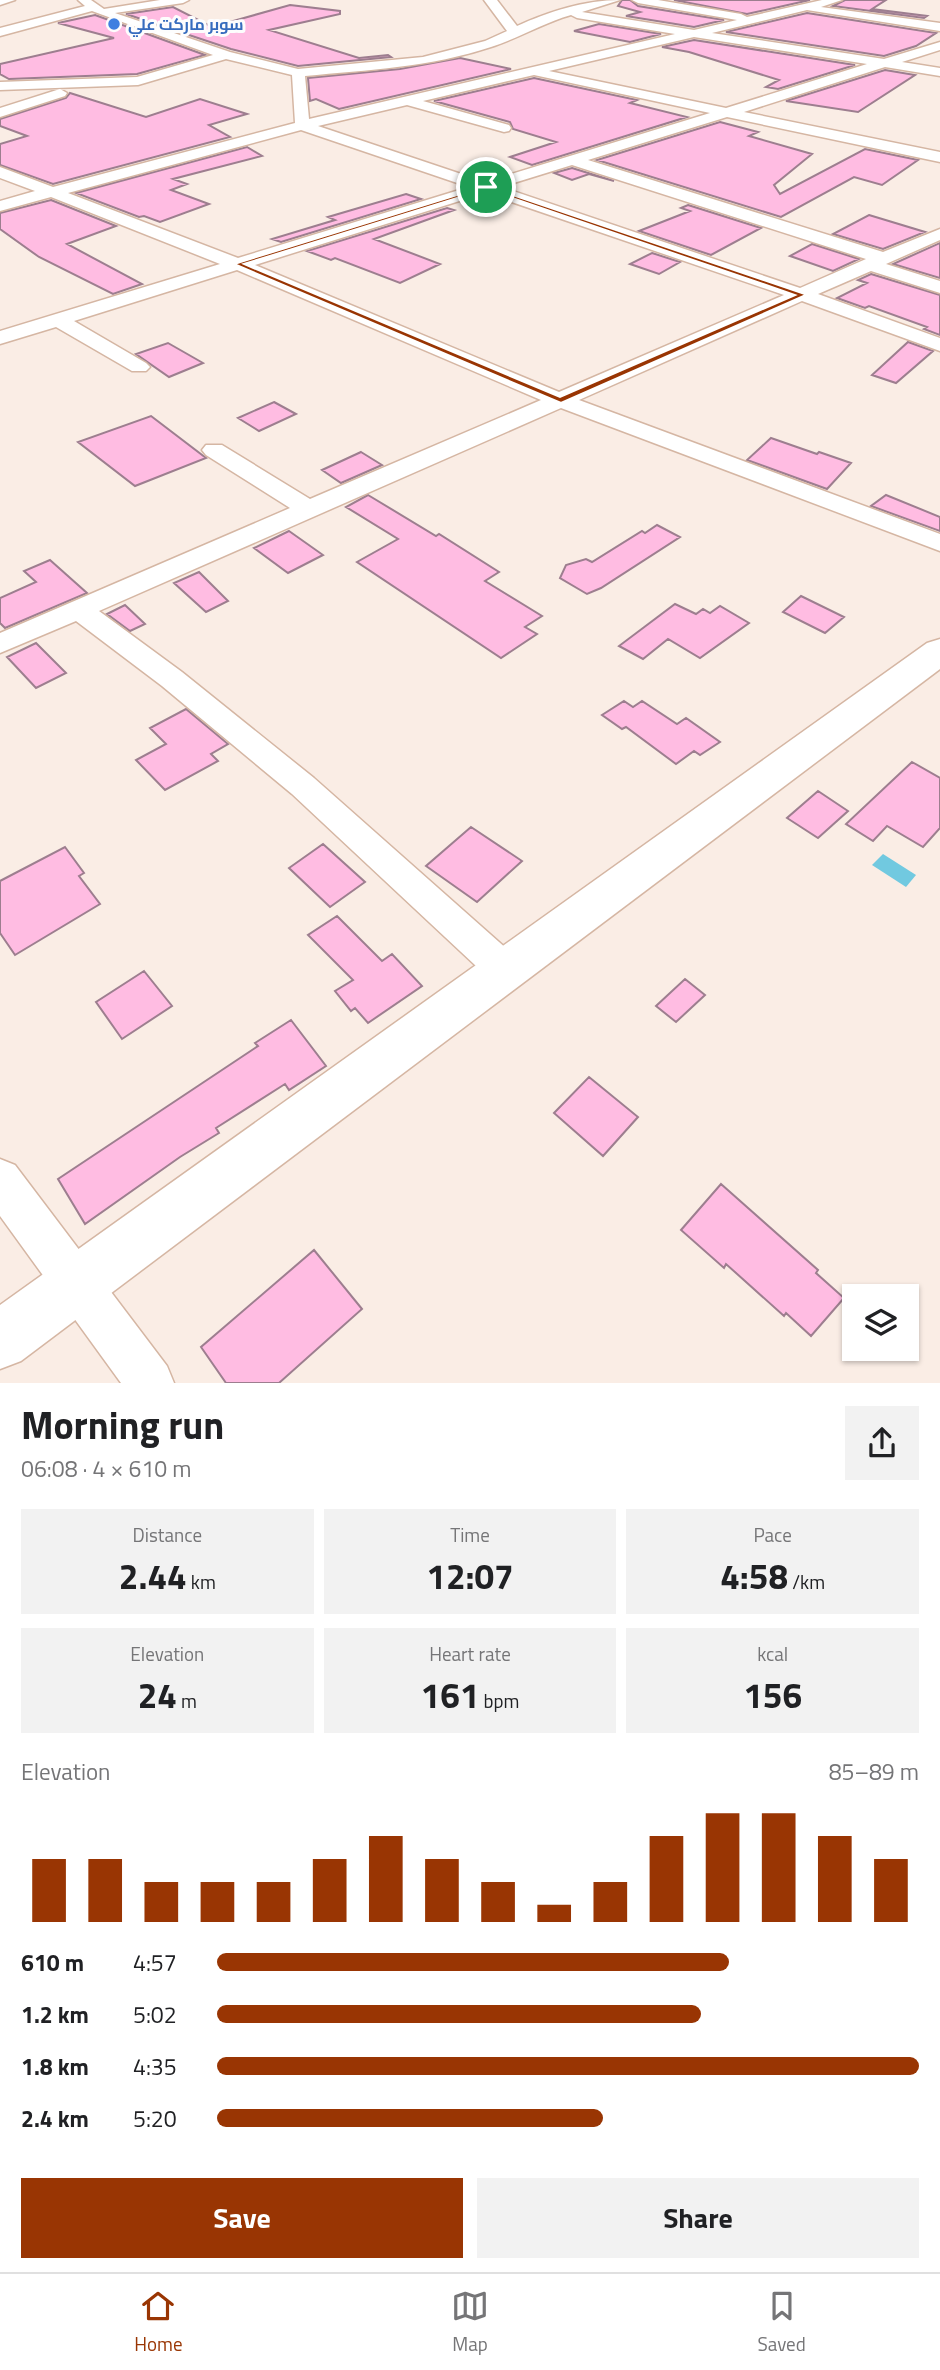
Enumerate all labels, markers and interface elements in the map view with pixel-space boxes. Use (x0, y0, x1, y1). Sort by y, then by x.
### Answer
place label: سوبر ماركت علي (128, 12, 244, 37)
marker: سوبر ماركت علي (106, 16, 122, 32)
pin (456, 157, 516, 217)
icon: arrive (467, 168, 505, 206)
map controls (842, 1284, 919, 1361)
button: layers (842, 1284, 919, 1361)
text: Morning run (21, 1396, 224, 1454)
button: share (845, 1406, 919, 1480)
text: 06:08 · 4 × 610 m (21, 1451, 191, 1486)
text: Distance (133, 1520, 202, 1549)
text: Time (450, 1520, 490, 1549)
text: Pace (753, 1520, 792, 1549)
text: 2.44 (119, 1549, 187, 1603)
text: 12:07 (426, 1549, 514, 1603)
text: 4:58 (720, 1549, 788, 1603)
text: km (187, 1567, 216, 1596)
text: /km (788, 1567, 825, 1596)
text: Elevation (130, 1639, 204, 1668)
text: Heart rate (429, 1639, 511, 1668)
text: kcal (757, 1639, 788, 1668)
text: 24 (138, 1668, 177, 1722)
text: 161 (421, 1668, 479, 1722)
text: 156 (743, 1668, 802, 1722)
text: m (177, 1686, 197, 1715)
text: bpm (479, 1686, 519, 1715)
text: Elevation (21, 1754, 110, 1789)
text: 85–89 m (829, 1754, 919, 1789)
text: 610 m (21, 1945, 84, 1980)
text: 4:57 (133, 1945, 177, 1980)
text: 1.2 km (21, 1997, 89, 2032)
text: 5:02 (133, 1997, 177, 2032)
text: 1.8 km (21, 2049, 89, 2084)
text: 4:35 (133, 2049, 177, 2084)
text: 2.4 km (21, 2101, 89, 2136)
text: 5:20 (133, 2101, 177, 2136)
button: Save (21, 2178, 463, 2258)
button: Share (477, 2178, 919, 2258)
tab: Home (134, 2287, 182, 2358)
tab: Map (451, 2287, 489, 2358)
tab: Saved (757, 2287, 806, 2358)

